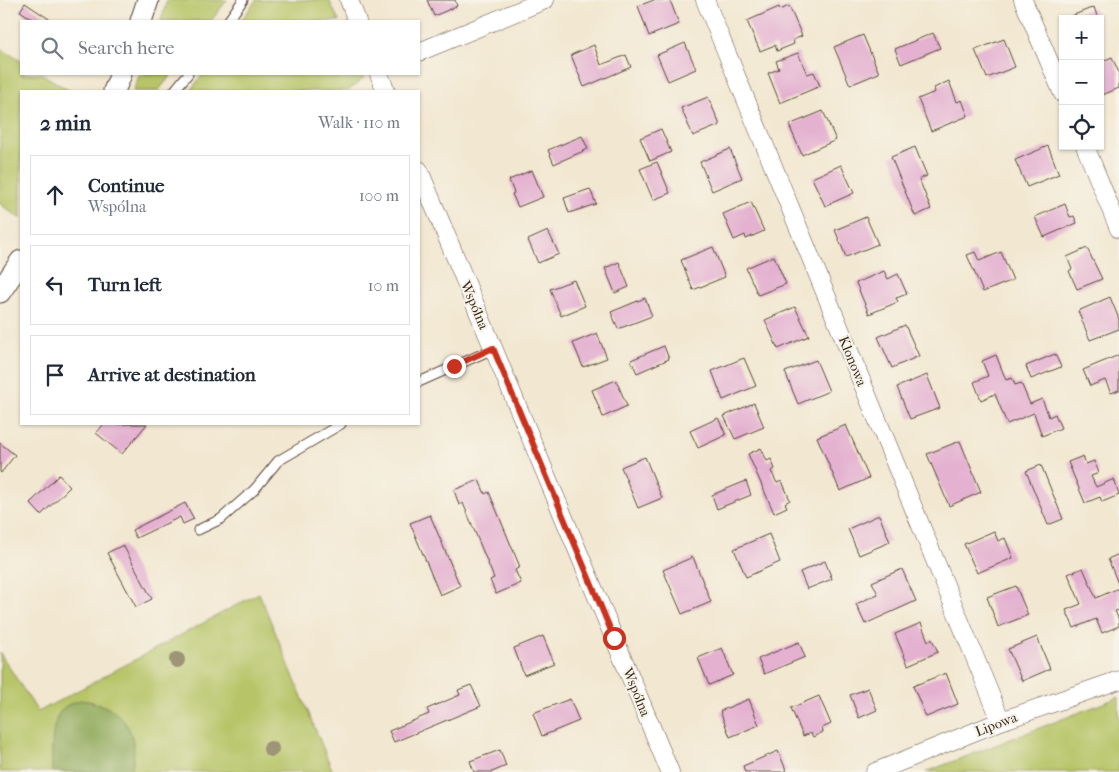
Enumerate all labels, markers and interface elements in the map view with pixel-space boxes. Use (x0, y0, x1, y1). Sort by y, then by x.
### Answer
map controls (1059, 15, 1104, 150)
button: + (1059, 15, 1104, 60)
search box (20, 20, 420, 75)
icon: search (38, 34, 66, 62)
text: Search here (78, 37, 174, 59)
button: − (1059, 60, 1104, 105)
button: locate (1059, 105, 1104, 150)
text: 2 min (40, 111, 91, 135)
text: Walk · 110 m (318, 113, 400, 132)
text: Continue (88, 175, 164, 197)
icon: ahead (41, 181, 69, 209)
text: 100 m (359, 186, 399, 205)
text: Wspólna (88, 197, 146, 216)
icon: left (41, 271, 69, 299)
text: Turn left (88, 274, 162, 296)
text: 10 m (368, 276, 399, 295)
street label: Wspólna (456, 277, 493, 333)
street label: Klonowa (835, 334, 870, 389)
route end (443, 355, 466, 378)
icon: arrive (41, 361, 69, 389)
text: Arrive at destination (88, 364, 256, 386)
route start (603, 627, 626, 650)
street label: Wspólna (619, 664, 654, 720)
street label: Lipowa (973, 709, 1020, 740)

